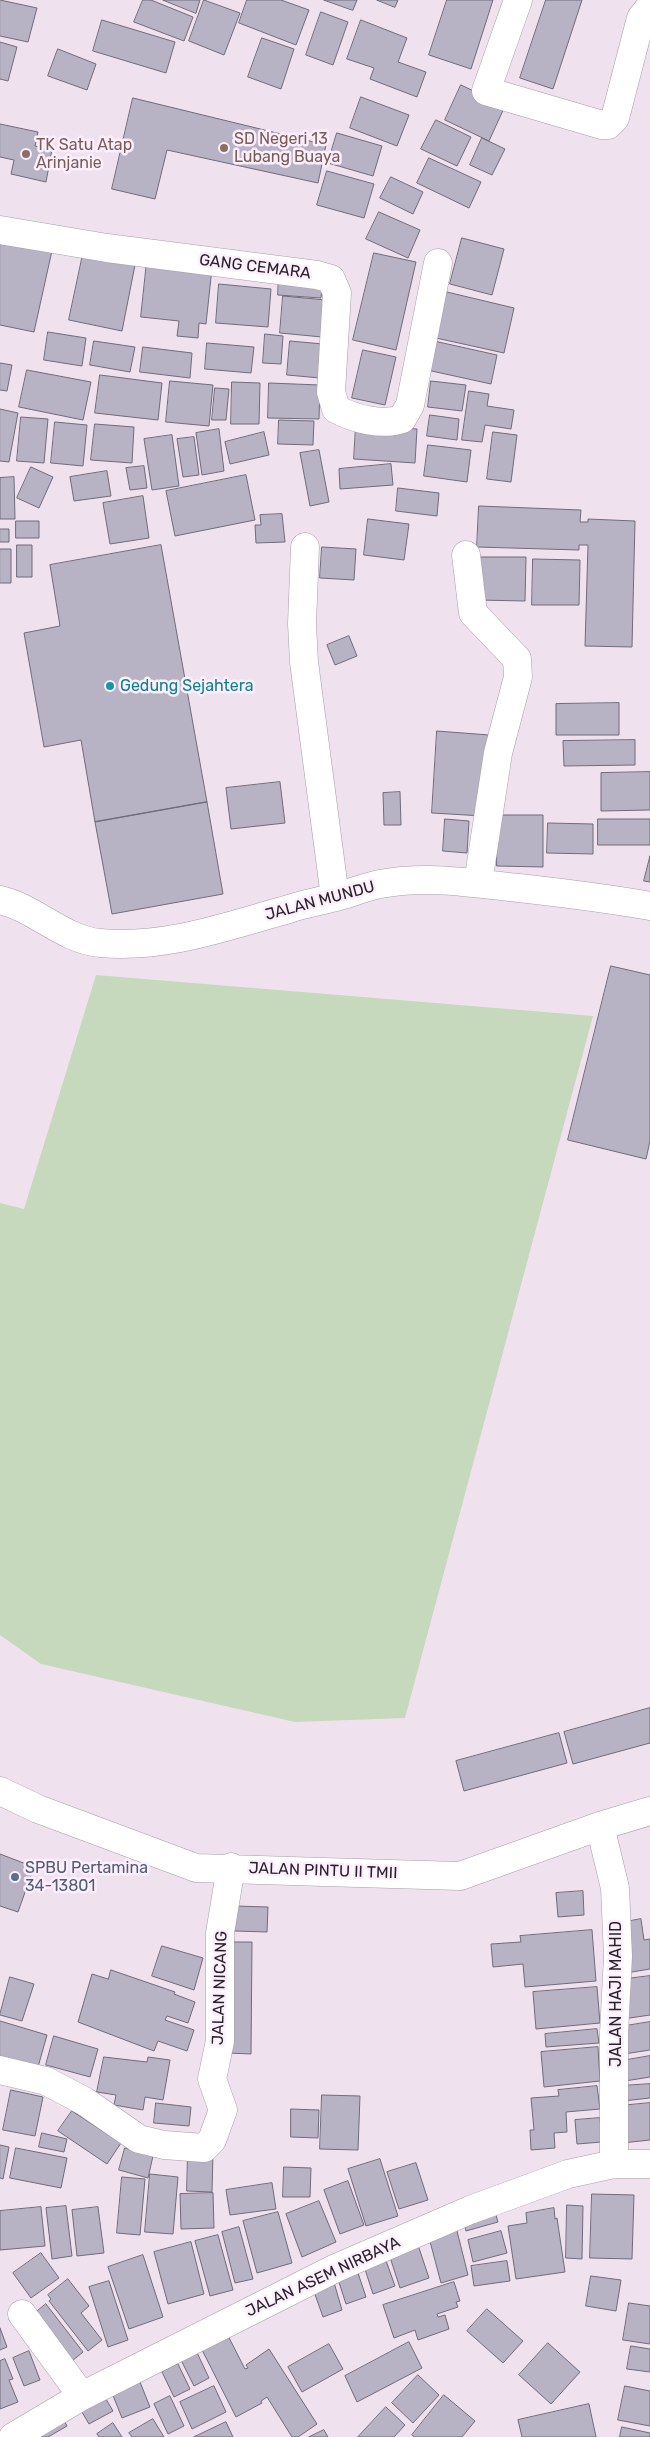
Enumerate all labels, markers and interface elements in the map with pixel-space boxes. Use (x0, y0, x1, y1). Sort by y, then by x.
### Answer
place label: SD Negeri 13 Lubang Buaya (234, 129, 340, 167)
place label: TK Satu Atap Arinjanie (36, 135, 132, 173)
marker: SD Negeri 13 Lubang Buaya (218, 142, 230, 154)
marker: TK Satu Atap Arinjanie (20, 148, 32, 160)
street label: GANG CEMARA (198, 251, 312, 283)
place label: Gedung Sejahtera (120, 676, 254, 696)
marker: Gedung Sejahtera (104, 680, 116, 692)
street label: JALAN MUNDU (263, 877, 377, 925)
place label: SPBU Pertamina 34-13801 (25, 1858, 148, 1896)
street label: JALAN PINTU II TMII (248, 1859, 398, 1883)
marker: SPBU Pertamina 34-13801 (9, 1871, 21, 1883)
street label: JALAN HAJI MAHID (606, 1921, 626, 2067)
street label: JALAN NICANG (208, 1931, 232, 2045)
street label: JALAN ASEM NIRBAYA (243, 2233, 403, 2321)

